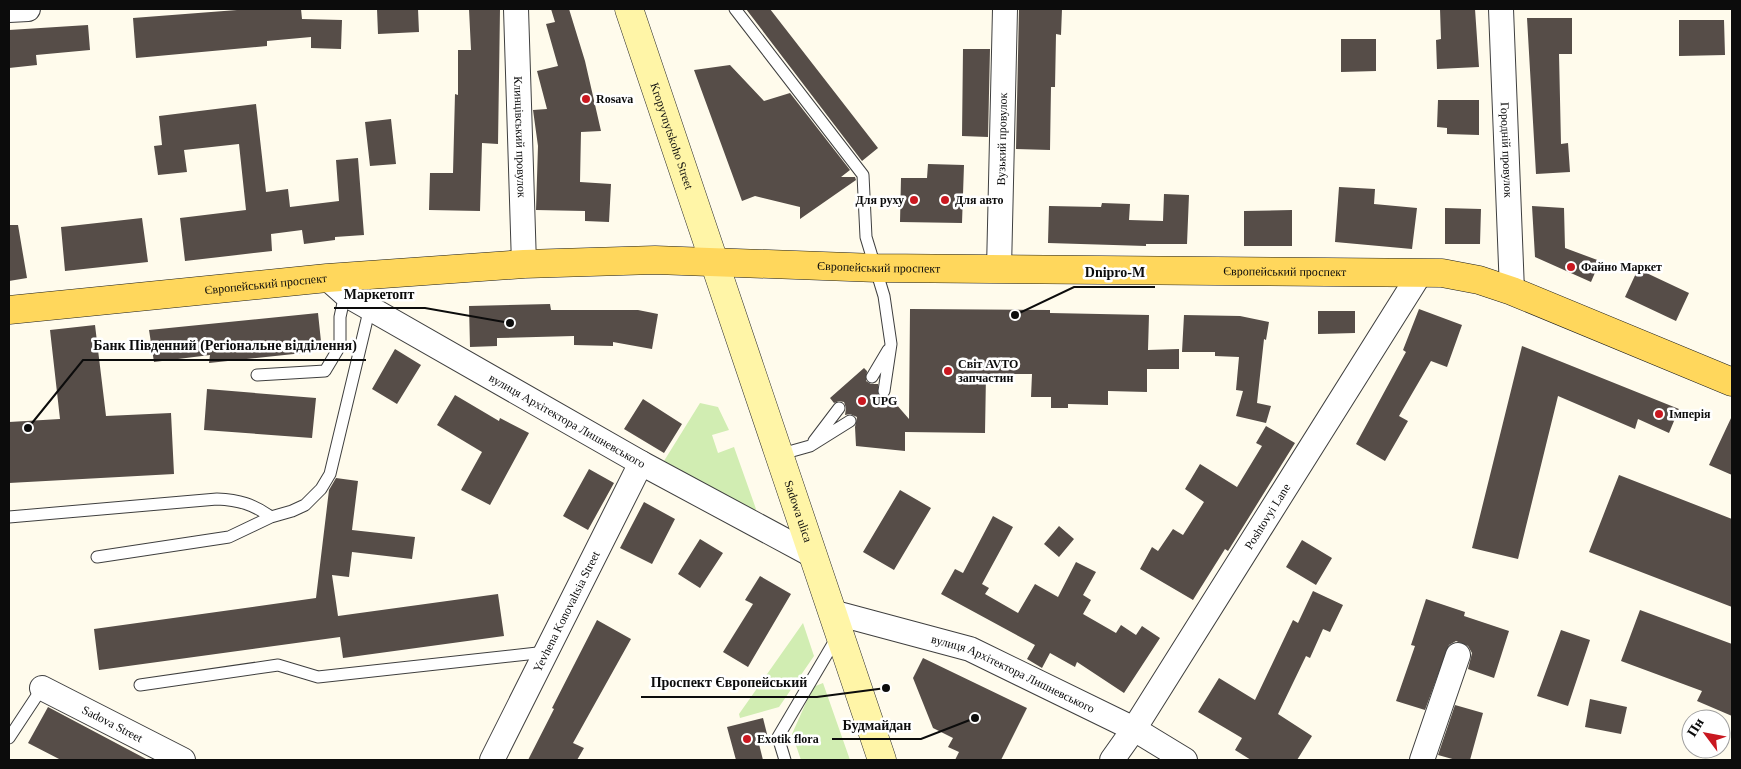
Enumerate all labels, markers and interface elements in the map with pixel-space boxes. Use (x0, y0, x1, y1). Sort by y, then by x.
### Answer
street label: Клинцівський провулок (511, 76, 529, 198)
street label: Kropyvnytskoho Street (647, 81, 696, 192)
place label: Rosava (596, 92, 633, 106)
street label: Вузький провулок (994, 92, 1010, 186)
marker: Rosava (580, 93, 592, 105)
street label: Городній провулок (1498, 102, 1515, 198)
place label: Для руху (855, 193, 904, 207)
place label: Для авто (955, 193, 1003, 207)
marker: Для руху (908, 194, 920, 206)
marker: Для авто (939, 194, 951, 206)
callout: Dnipro-M (1074, 258, 1155, 287)
street label: Європейський проспект (817, 259, 941, 276)
place label: Файно Маркет (1581, 260, 1662, 274)
marker: Файно Маркет (1565, 261, 1577, 273)
street label: Європейський проспект (1223, 264, 1347, 279)
text: Dnipro-M (1085, 265, 1145, 280)
street label: Європейський проспект (204, 271, 328, 297)
callout: Маркетопт (334, 279, 425, 308)
text: Маркетопт (344, 287, 414, 302)
callout: Банк Південний (Регіональне відділення) (83, 331, 366, 360)
text: Банк Південний (Регіональне відділення) (93, 338, 357, 354)
place label: Світ AVTO запчастин (958, 357, 1018, 385)
marker: Світ AVTO запчастин (942, 365, 954, 377)
street label: вулиця Архітектора Лишневського (487, 371, 648, 471)
place label: UPG (872, 394, 897, 408)
marker: UPG (856, 395, 868, 407)
place label: Імперія (1669, 407, 1711, 421)
marker: Імперія (1653, 408, 1665, 420)
street label: Sadowa ulica (781, 479, 815, 545)
street label: Poshtovyi Lane (1242, 481, 1293, 552)
street label: Yevhena Konovaltsia Street (530, 548, 603, 674)
street label: вулиця Архітектора Лишневського (930, 632, 1097, 716)
callout: Проспект Європейський (641, 668, 817, 697)
text: Проспект Європейський (651, 675, 807, 690)
street label: Sadova Street (80, 703, 146, 746)
north arrow (1681, 709, 1731, 759)
callout: Будмайдан (832, 710, 921, 739)
text: Пн (1684, 715, 1707, 739)
text: Будмайдан (843, 718, 911, 733)
place label: Exotik flora (757, 732, 819, 746)
marker: Exotik flora (741, 733, 753, 745)

